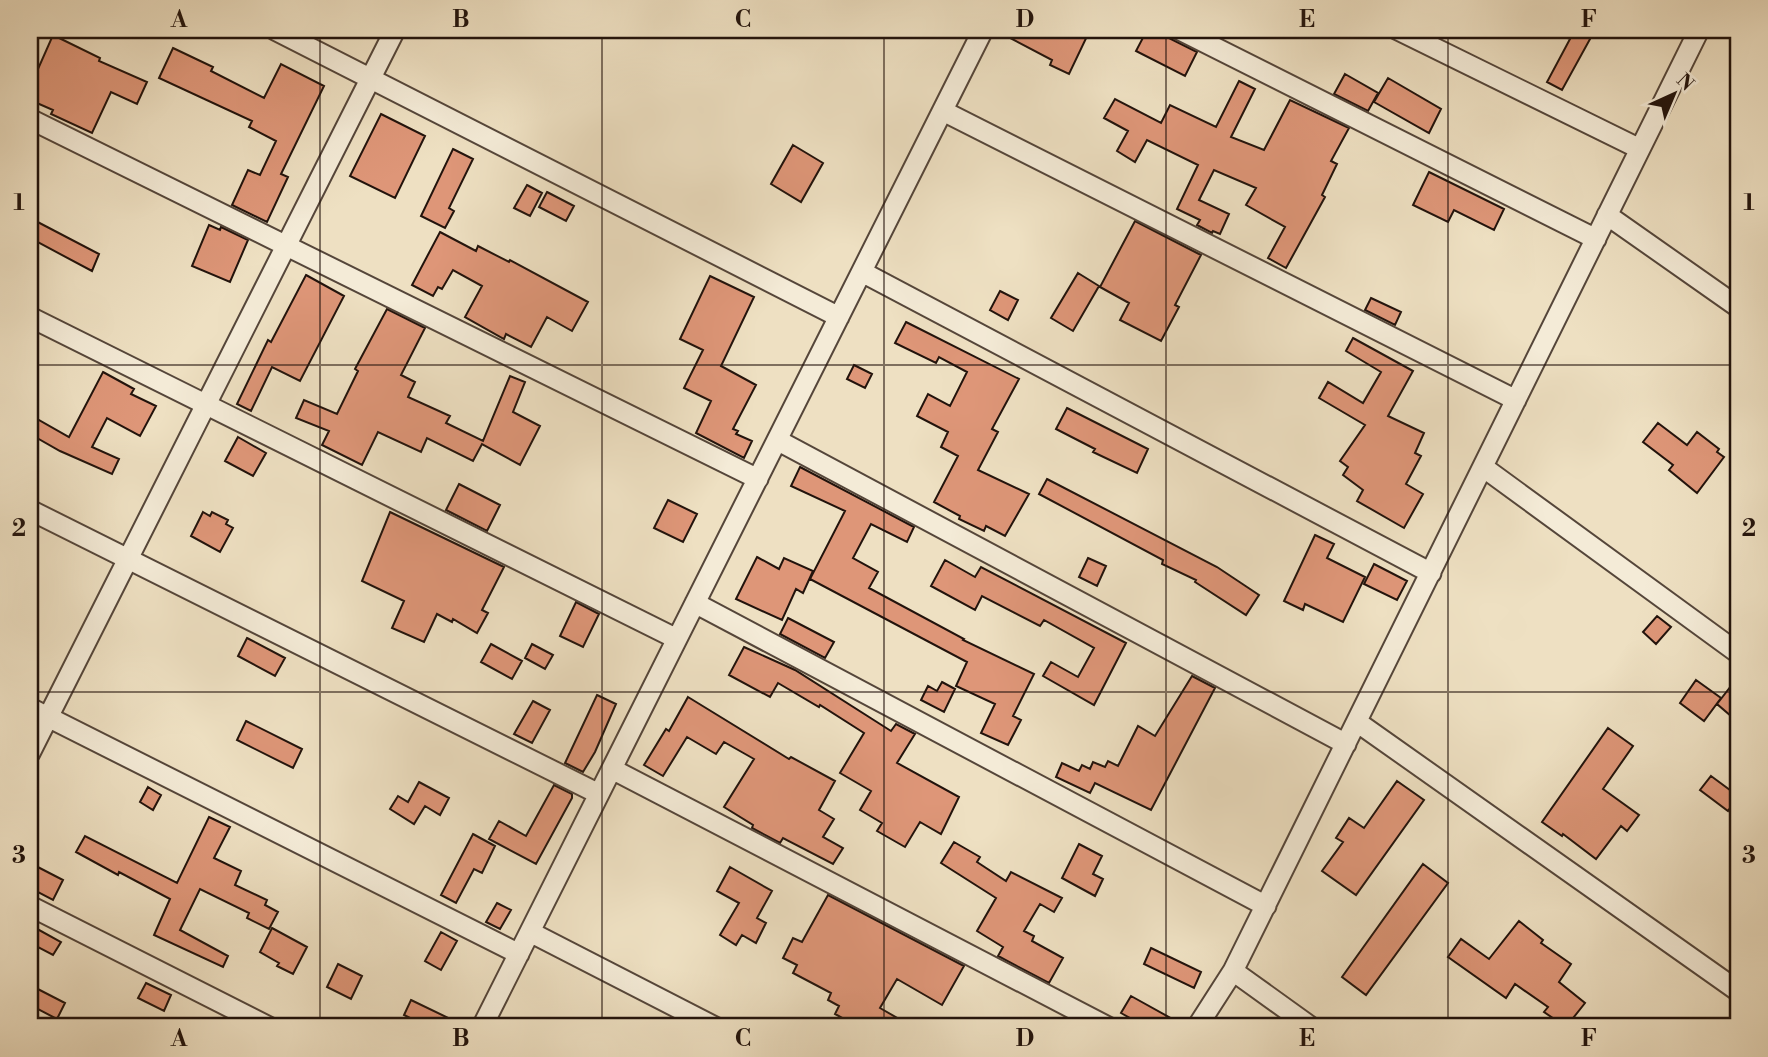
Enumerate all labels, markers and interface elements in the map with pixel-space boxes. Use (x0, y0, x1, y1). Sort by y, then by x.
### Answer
text: A (170, 6, 188, 34)
text: B (452, 6, 470, 34)
text: C (735, 6, 751, 34)
text: D (1016, 6, 1034, 34)
text: E (1299, 6, 1315, 34)
text: F (1581, 6, 1597, 34)
north arrow (1638, 60, 1708, 130)
text: N (1671, 69, 1699, 96)
text: 1 (13, 189, 25, 217)
text: 1 (1743, 189, 1755, 217)
text: 2 (12, 515, 26, 543)
text: 2 (1742, 515, 1756, 543)
text: 3 (12, 842, 26, 870)
text: 3 (1742, 842, 1756, 870)
text: A (170, 1025, 188, 1053)
text: B (452, 1025, 470, 1053)
text: C (735, 1025, 751, 1053)
text: D (1016, 1025, 1034, 1053)
text: E (1299, 1025, 1315, 1053)
text: F (1581, 1025, 1597, 1053)

